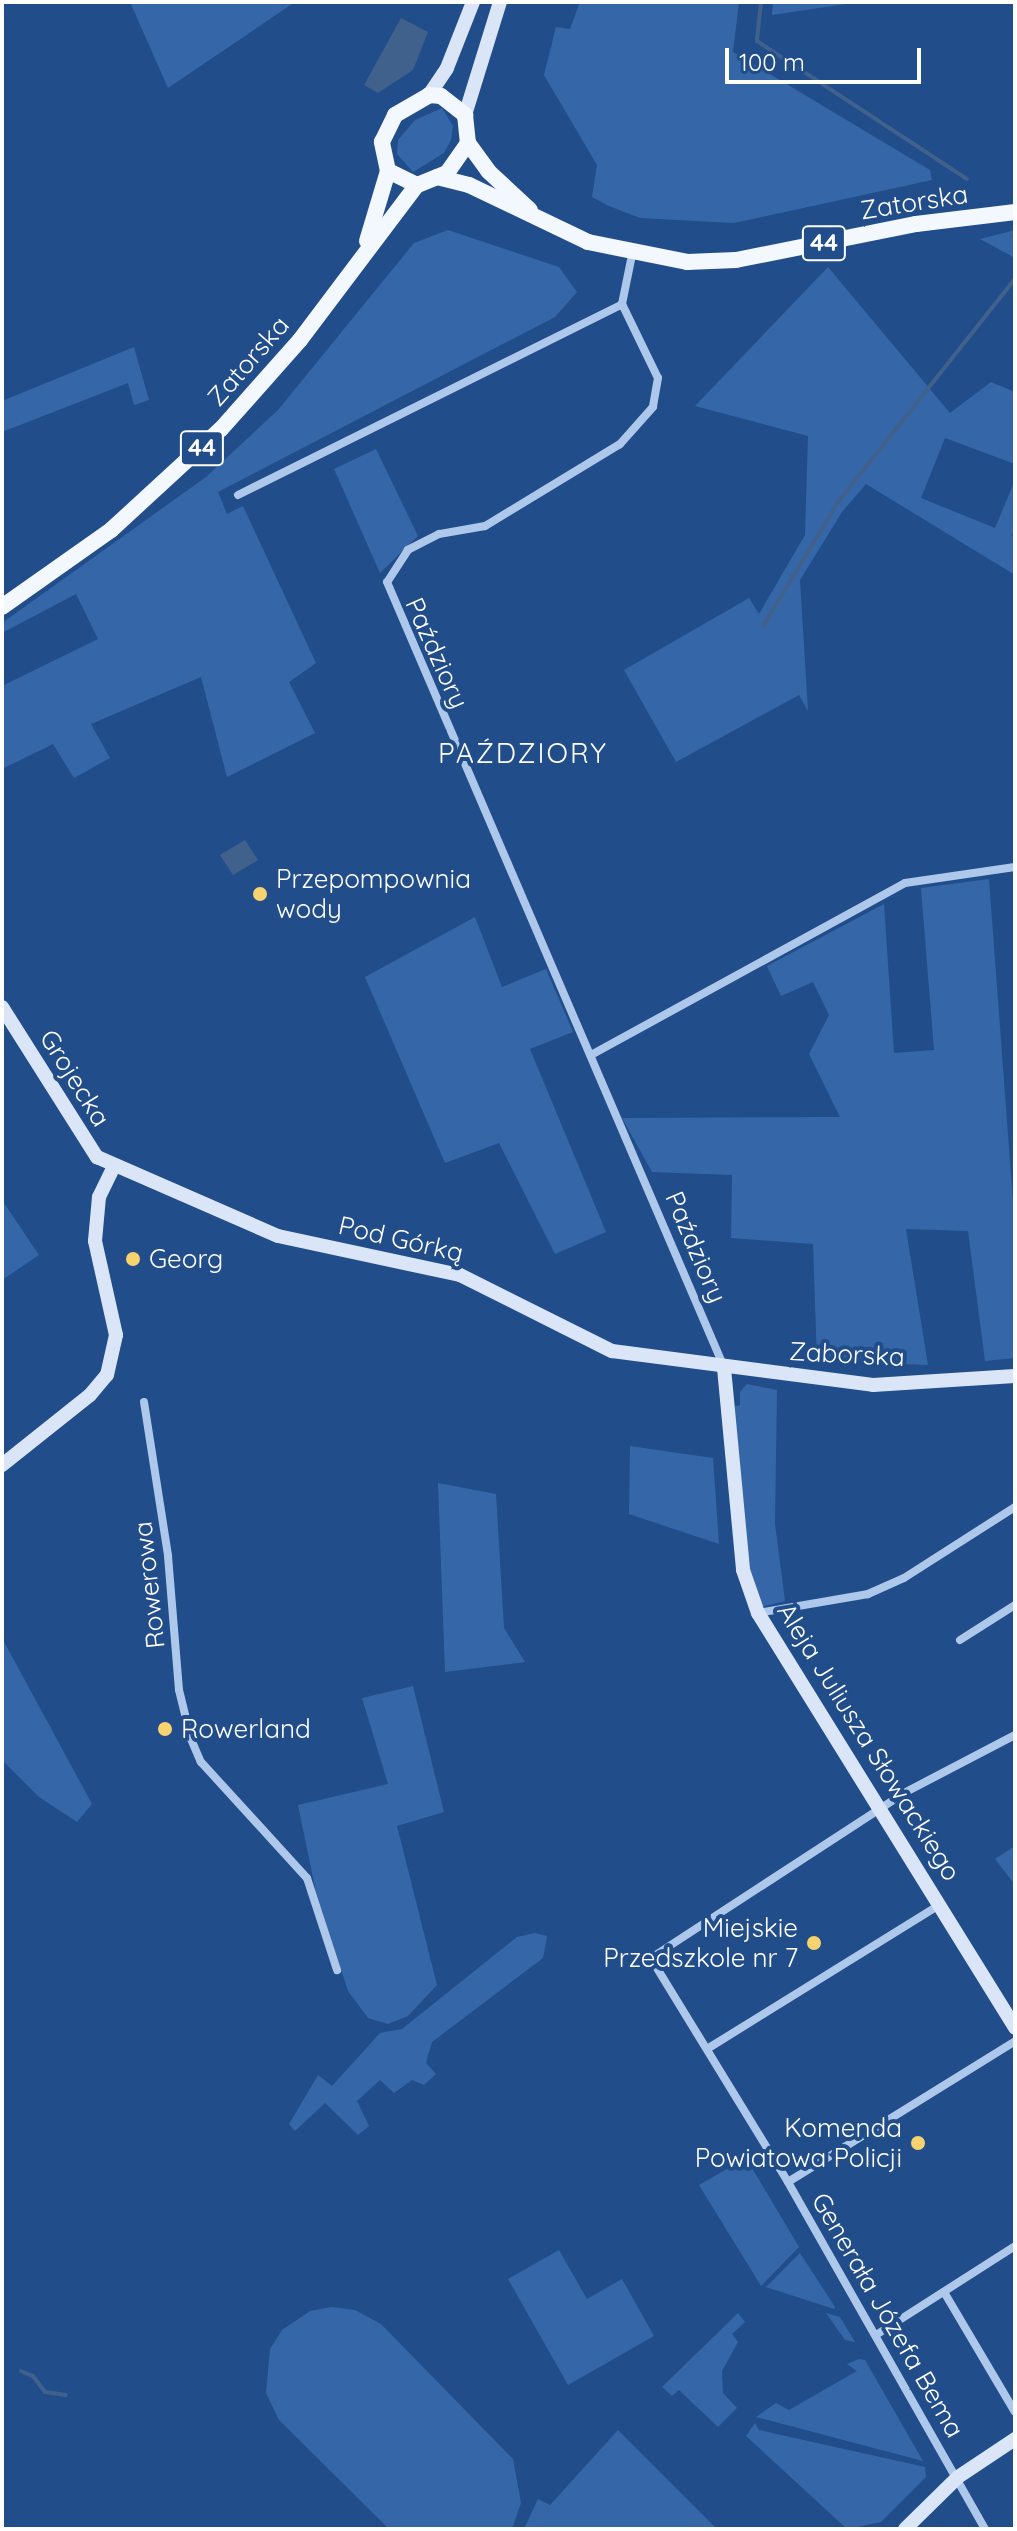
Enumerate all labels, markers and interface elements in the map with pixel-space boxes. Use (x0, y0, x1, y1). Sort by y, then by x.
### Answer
scale bar (729, 32, 925, 82)
text: 100 m (739, 47, 805, 77)
street label: Zatorska (858, 178, 970, 226)
road number: 44 (800, 223, 848, 263)
street label: Zatorska (201, 310, 295, 412)
road number: 44 (178, 428, 226, 468)
street label: Paździory (399, 593, 475, 713)
district label: PAŹDZIORY (438, 736, 608, 770)
place label: Przepompownia wody (276, 863, 471, 924)
marker: Przepompownia wody (251, 885, 269, 903)
street label: Grojecka (33, 1024, 117, 1132)
street label: Paździory (659, 1187, 733, 1307)
street label: Pod Górką (336, 1210, 466, 1268)
place label: Georg (149, 1243, 223, 1275)
marker: Georg (124, 1250, 142, 1268)
street label: Zaborska (788, 1335, 906, 1373)
street label: Rowerowa (127, 1520, 171, 1650)
street label: Aleja Juliusza Słowackiego (771, 1598, 967, 1886)
place label: Rowerland (181, 1713, 311, 1745)
marker: Rowerland (156, 1720, 174, 1738)
place label: Miejskie Przedszkole nr 7 (603, 1912, 798, 1974)
marker: Miejskie Przedszkole nr 7 (805, 1934, 823, 1952)
place label: Komenda Powiatowa Policji (695, 2112, 902, 2174)
marker: Komenda Powiatowa Policji (909, 2134, 927, 2152)
street label: Generała Józefa Bema (805, 2187, 971, 2443)

